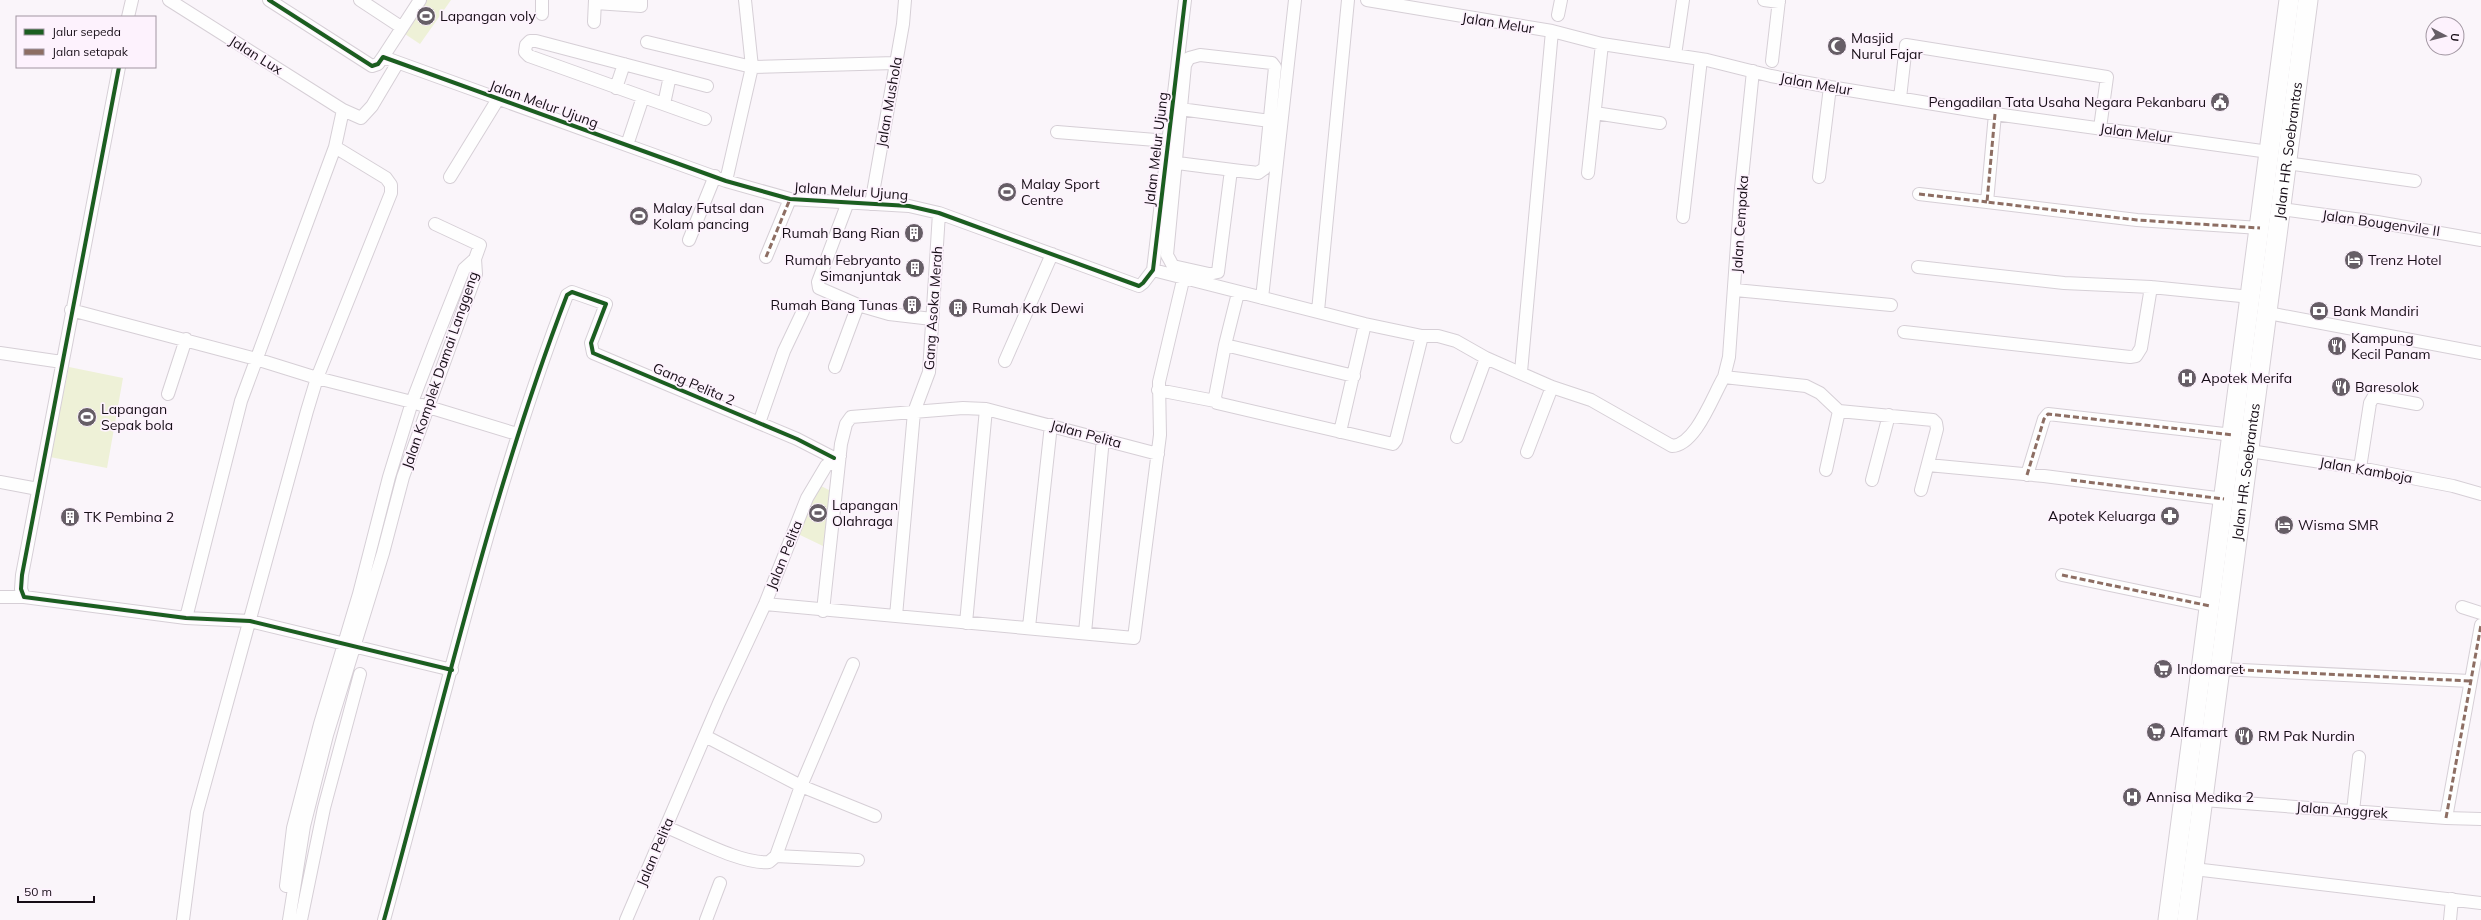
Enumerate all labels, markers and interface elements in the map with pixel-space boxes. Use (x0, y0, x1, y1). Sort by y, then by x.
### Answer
sports icon: Lapangan voly (415, 5, 437, 27)
place label: Lapangan voly (440, 7, 536, 25)
street label: Jalan Melur (1461, 8, 1536, 38)
legend (16, 16, 156, 68)
north arrow (2425, 16, 2465, 56)
text: Jalur sepeda (52, 24, 121, 39)
place label: Masjid Nurul Fajar (1851, 29, 1923, 63)
street label: Jalan Lux (226, 32, 286, 79)
text: U (2447, 32, 2462, 42)
mosque icon: Masjid Nurul Fajar (1826, 35, 1848, 57)
text: Jalan setapak (52, 44, 129, 59)
street label: Jalan Mushola (872, 55, 906, 149)
street label: Jalan Melur (1779, 69, 1854, 99)
street label: Jalan Melur Ujung (487, 76, 601, 132)
street label: Jalan HR. Soebrantas (2270, 81, 2306, 221)
street label: Jalan Melur Ujung (1140, 91, 1172, 207)
public building icon: Pengadilan Tata Usaha Negara Pekanbaru (2209, 91, 2231, 113)
place label: Pengadilan Tata Usaha Negara Pekanbaru (1929, 93, 2206, 111)
street label: Jalan Melur (2099, 119, 2174, 147)
place label: Malay Sport Centre (1021, 175, 1100, 209)
street label: Jalan Cempaka (1728, 175, 1752, 273)
street label: Jalan Melur Ujung (793, 178, 909, 204)
sports icon: Malay Sport Centre (996, 181, 1018, 203)
place label: Malay Futsal dan Kolam pancing (653, 199, 764, 233)
sports icon: Malay Futsal dan Kolam pancing (628, 205, 650, 227)
street label: Jalan Bougenvile II (2321, 206, 2441, 240)
building icon: Rumah Bang Rian (903, 222, 925, 244)
place label: Rumah Bang Rian (782, 224, 900, 242)
street label: Gang Asoka Merah (920, 245, 946, 371)
hotel icon: Trenz Hotel (2343, 249, 2365, 271)
place label: Rumah Febryanto Simanjuntak (785, 251, 902, 285)
place label: Trenz Hotel (2368, 251, 2442, 269)
building icon: Rumah Febryanto Simanjuntak (904, 257, 926, 279)
street label: Jalan Komplek Damai Langgeng (398, 269, 482, 471)
building icon: Rumah Bang Tunas (901, 294, 923, 316)
place label: Rumah Bang Tunas (770, 296, 898, 314)
building icon: Rumah Kak Dewi (947, 297, 969, 319)
place label: Rumah Kak Dewi (972, 299, 1084, 317)
bank icon: Bank Mandiri (2308, 300, 2330, 322)
place label: Bank Mandiri (2333, 302, 2419, 320)
place label: Kampung Kecil Panam (2351, 329, 2431, 363)
restaurant icon: Kampung Kecil Panam (2326, 335, 2348, 357)
street label: Gang Pelita 2 (650, 359, 738, 409)
hospital icon: Apotek Merifa (2176, 367, 2198, 389)
place label: Apotek Merifa (2201, 369, 2292, 387)
restaurant icon: Baresolok (2330, 376, 2352, 398)
place label: Baresolok (2355, 378, 2420, 396)
place label: Lapangan Sepak bola (101, 400, 173, 434)
street label: Jalan HR. Soebrantas (2228, 402, 2264, 542)
sports icon: Lapangan Sepak bola (76, 406, 98, 428)
street label: Jalan Pelita (1048, 416, 1124, 452)
street label: Jalan Kamboja (2318, 453, 2414, 487)
place label: Lapangan Olahraga (832, 496, 898, 530)
sports icon: Lapangan Olahraga (807, 502, 829, 524)
pharmacy icon: Apotek Keluarga (2159, 505, 2181, 527)
building icon: TK Pembina 2 (59, 506, 81, 528)
place label: Apotek Keluarga (2048, 507, 2156, 525)
place label: TK Pembina 2 (84, 508, 174, 526)
hotel icon: Wisma SMR (2273, 514, 2295, 536)
place label: Wisma SMR (2298, 516, 2379, 534)
street label: Jalan Pelita (762, 518, 806, 592)
supermarket icon: Indomaret (2152, 658, 2174, 680)
place label: Indomaret (2177, 660, 2244, 678)
supermarket icon: Alfamart (2145, 721, 2167, 743)
place label: Alfamart (2170, 723, 2228, 741)
restaurant icon: RM Pak Nurdin (2233, 725, 2255, 747)
place label: RM Pak Nurdin (2258, 727, 2355, 745)
hospital icon: Annisa Medika 2 (2121, 786, 2143, 808)
place label: Annisa Medika 2 (2146, 788, 2254, 806)
street label: Jalan Anggrek (2296, 798, 2389, 822)
street label: Jalan Pelita (632, 815, 678, 889)
scale bar (18, 878, 94, 904)
text: 50 m (24, 884, 52, 899)

